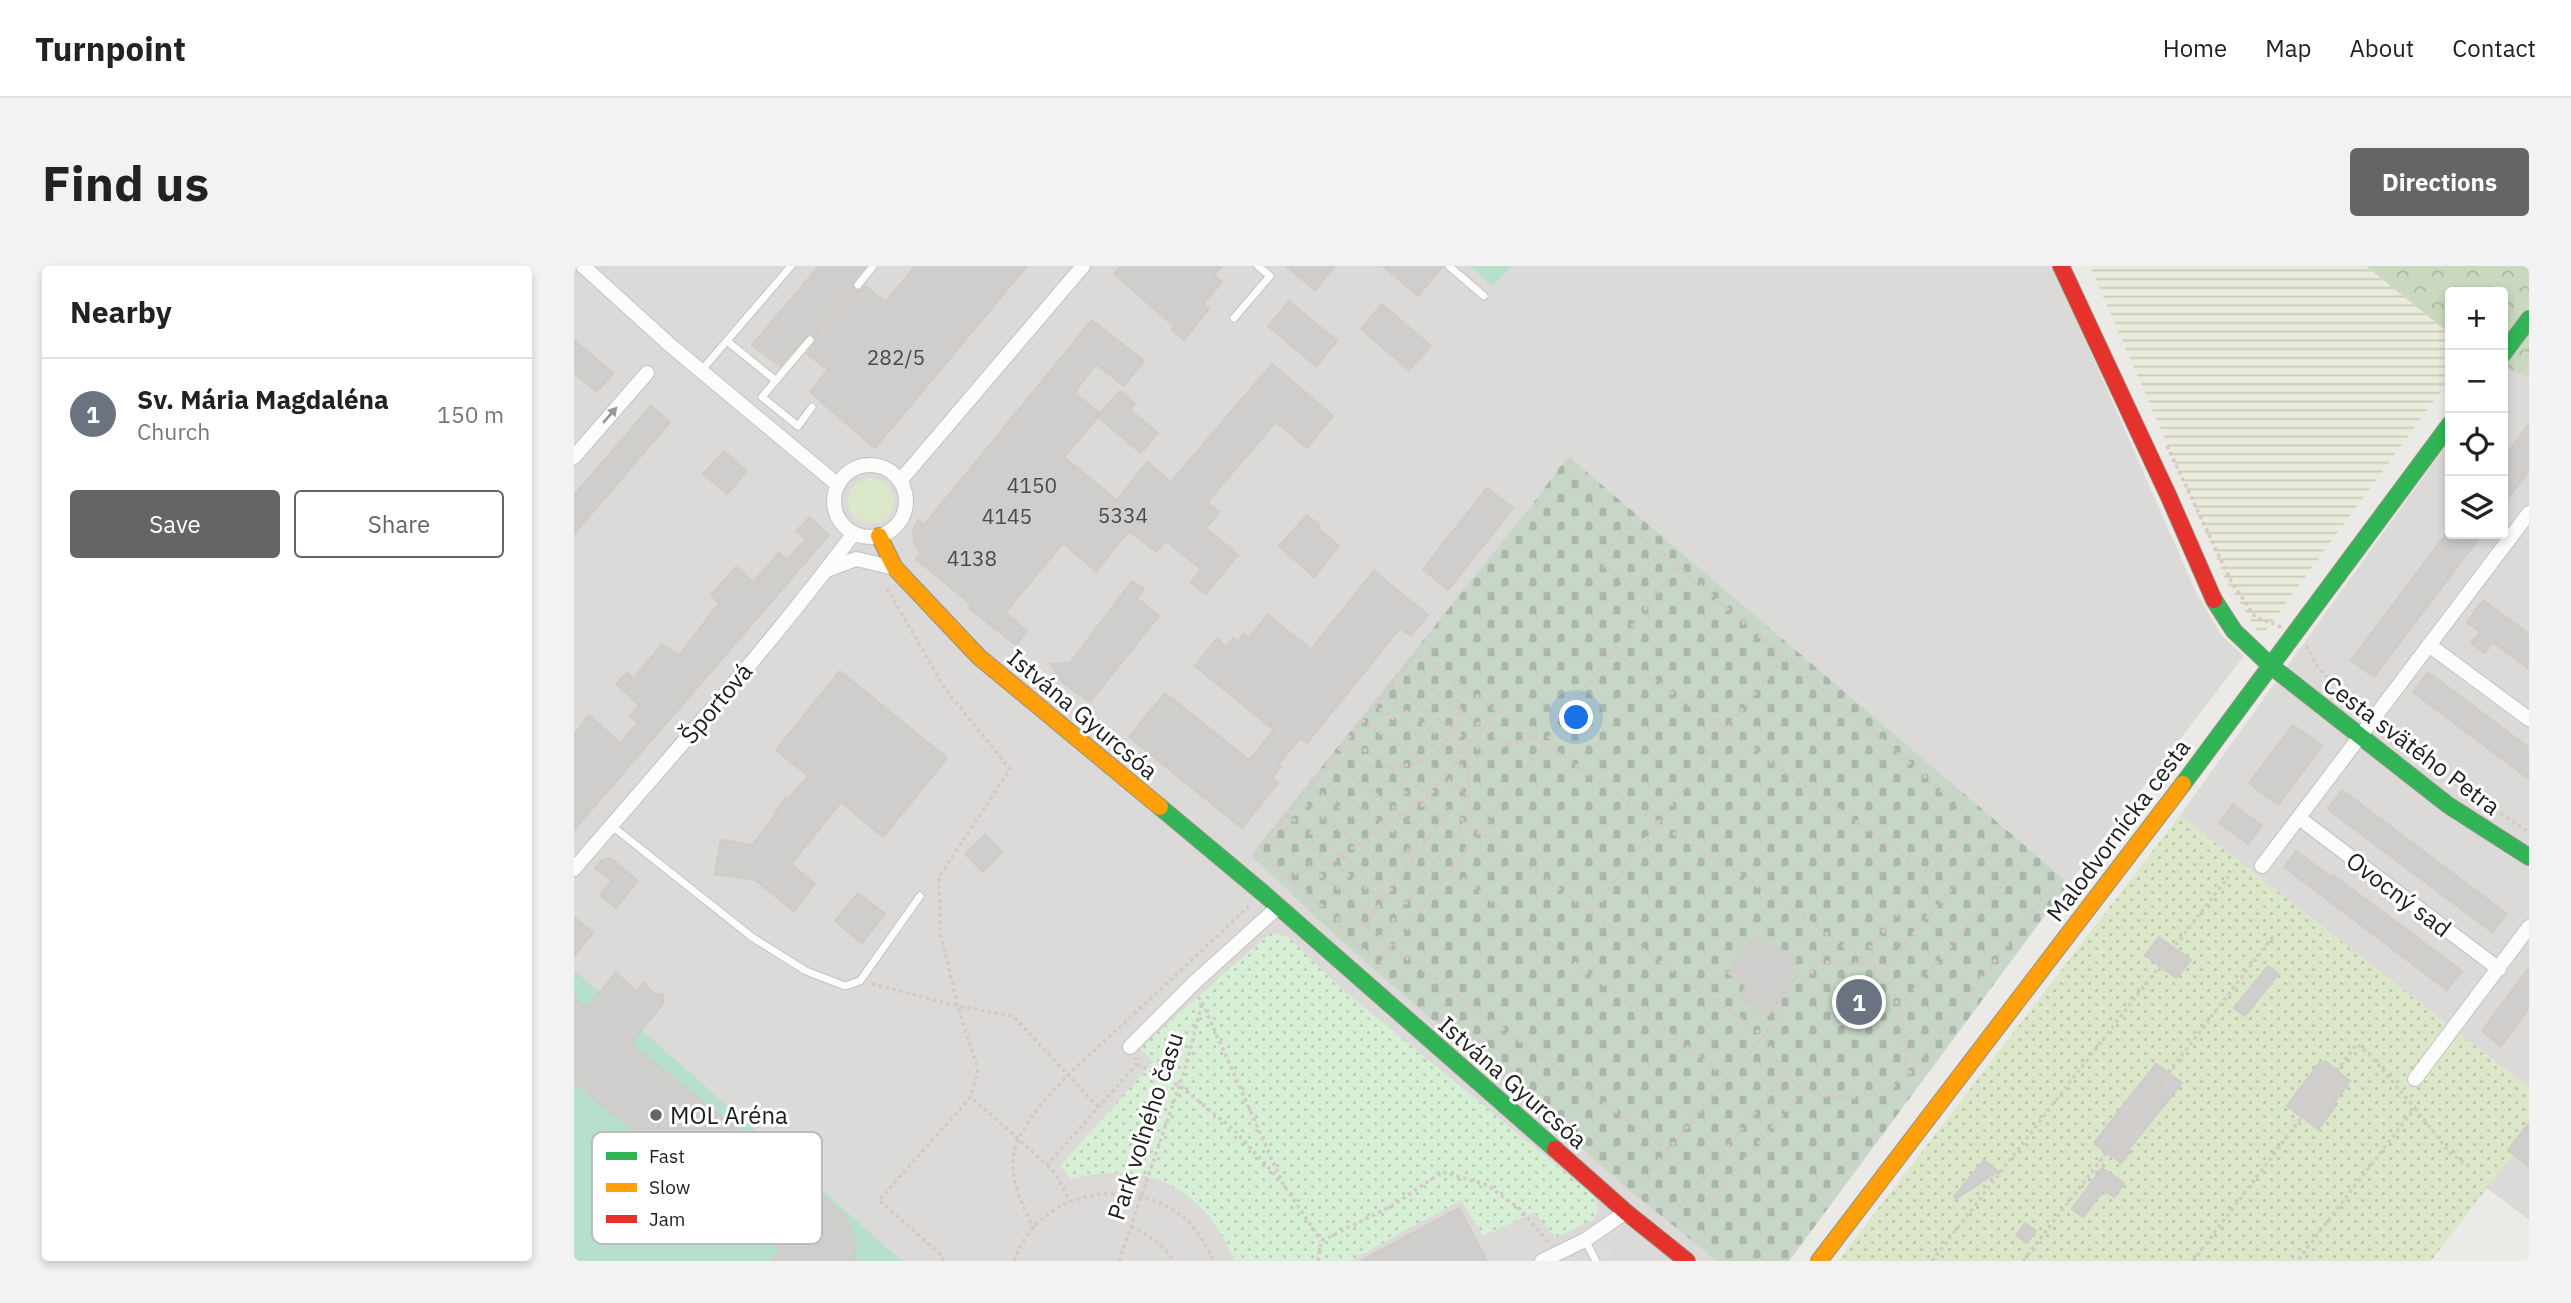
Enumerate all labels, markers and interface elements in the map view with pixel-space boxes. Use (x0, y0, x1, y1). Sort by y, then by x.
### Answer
text: Turnpoint (35, 27, 186, 70)
text: Home (2163, 32, 2227, 64)
text: Map (2265, 32, 2311, 64)
text: About (2349, 32, 2414, 64)
text: Contact (2452, 32, 2536, 64)
button: Directions (2350, 148, 2529, 216)
text: Find us (42, 151, 209, 214)
map controls (2445, 287, 2508, 539)
button: + (2445, 287, 2508, 350)
text: Nearby (70, 292, 172, 331)
house number: 282/5 (867, 343, 925, 371)
button: − (2445, 350, 2508, 413)
text: Sv. Mária Magdaléna (137, 382, 389, 416)
text: 1 (86, 399, 100, 429)
text: 150 m (437, 399, 504, 429)
one-way arrow (602, 407, 617, 424)
button: locate (2445, 413, 2508, 476)
text: Church (137, 416, 210, 446)
house number: 4150 (1007, 471, 1057, 499)
button: layers (2445, 476, 2508, 539)
button: Save (70, 490, 280, 558)
button: Share (294, 490, 504, 558)
house number: 5334 (1098, 501, 1148, 529)
house number: 4145 (982, 502, 1032, 530)
house number: 4138 (947, 544, 997, 572)
street label: Istvána Gyurcsóa (1001, 642, 1165, 786)
street label: Športová (673, 656, 759, 750)
street label: Cesta svätého Petra (2317, 668, 2507, 822)
your location (1559, 700, 1593, 734)
street label: Malodvornícka cesta (2039, 732, 2197, 928)
street label: Ovocný sad (2340, 844, 2458, 944)
pin: 1 (1836, 976, 1882, 1028)
street label: Istvána Gyurcsóa (1432, 1009, 1594, 1156)
street label: Park voľného času (1100, 1028, 1190, 1224)
place label: MOL Aréna (670, 1099, 788, 1131)
marker: MOL Aréna (648, 1107, 664, 1123)
legend (592, 1132, 822, 1244)
text: Fast (649, 1144, 685, 1168)
text: Slow (649, 1175, 690, 1199)
text: Jam (649, 1207, 685, 1231)

